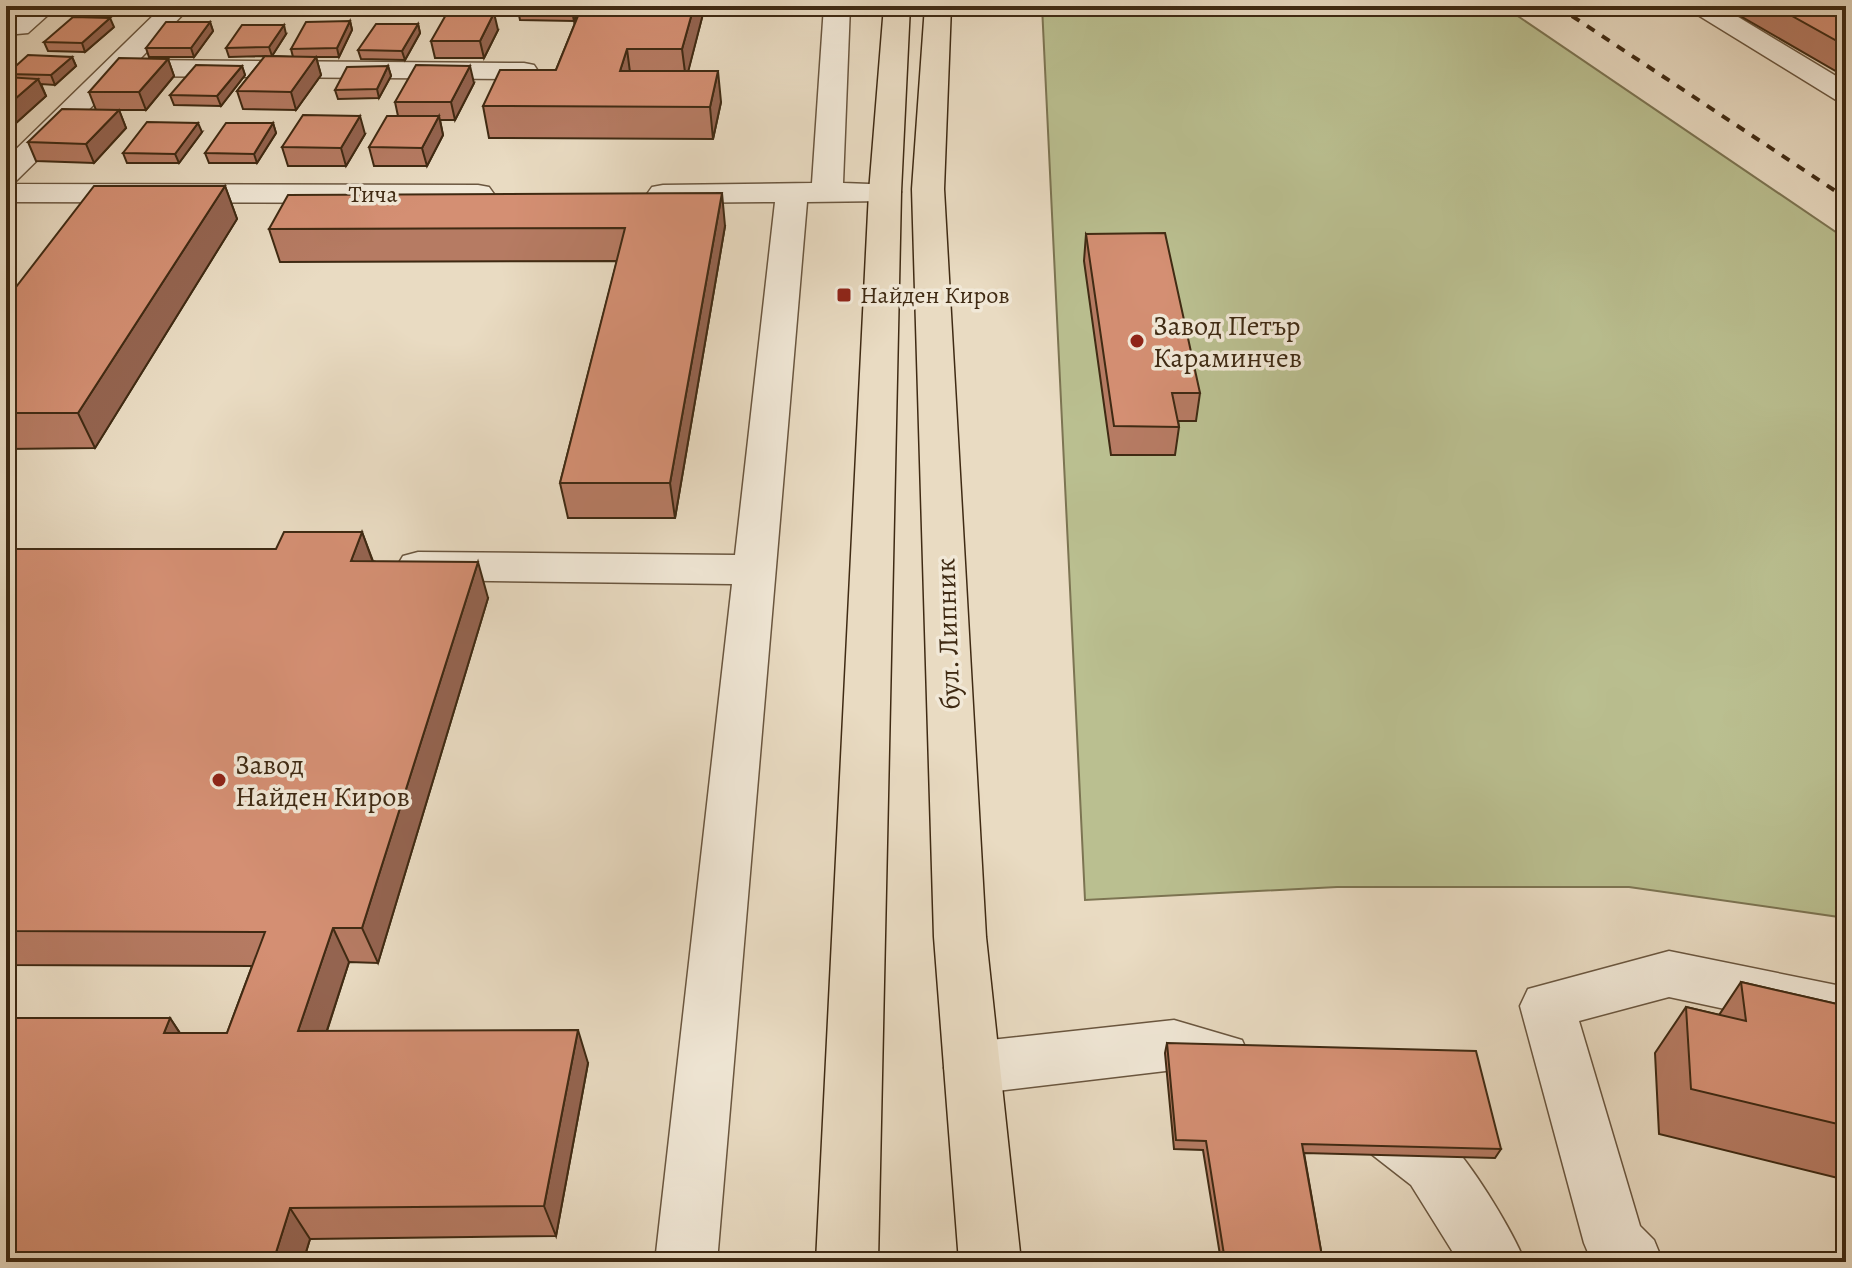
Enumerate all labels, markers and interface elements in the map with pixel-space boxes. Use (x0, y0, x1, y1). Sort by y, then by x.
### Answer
street label: Тича (348, 178, 398, 210)
place label: Найден Киров (860, 279, 1010, 311)
marker: Найден Киров (835, 286, 853, 304)
place label: Завод Петър Караминчев (1153, 307, 1302, 377)
marker: Завод Петър Караминчев (1128, 332, 1146, 350)
street label: бул. Липник (926, 557, 970, 711)
place label: Завод Найден Киров (235, 746, 410, 816)
marker: Завод Найден Киров (210, 771, 228, 789)

